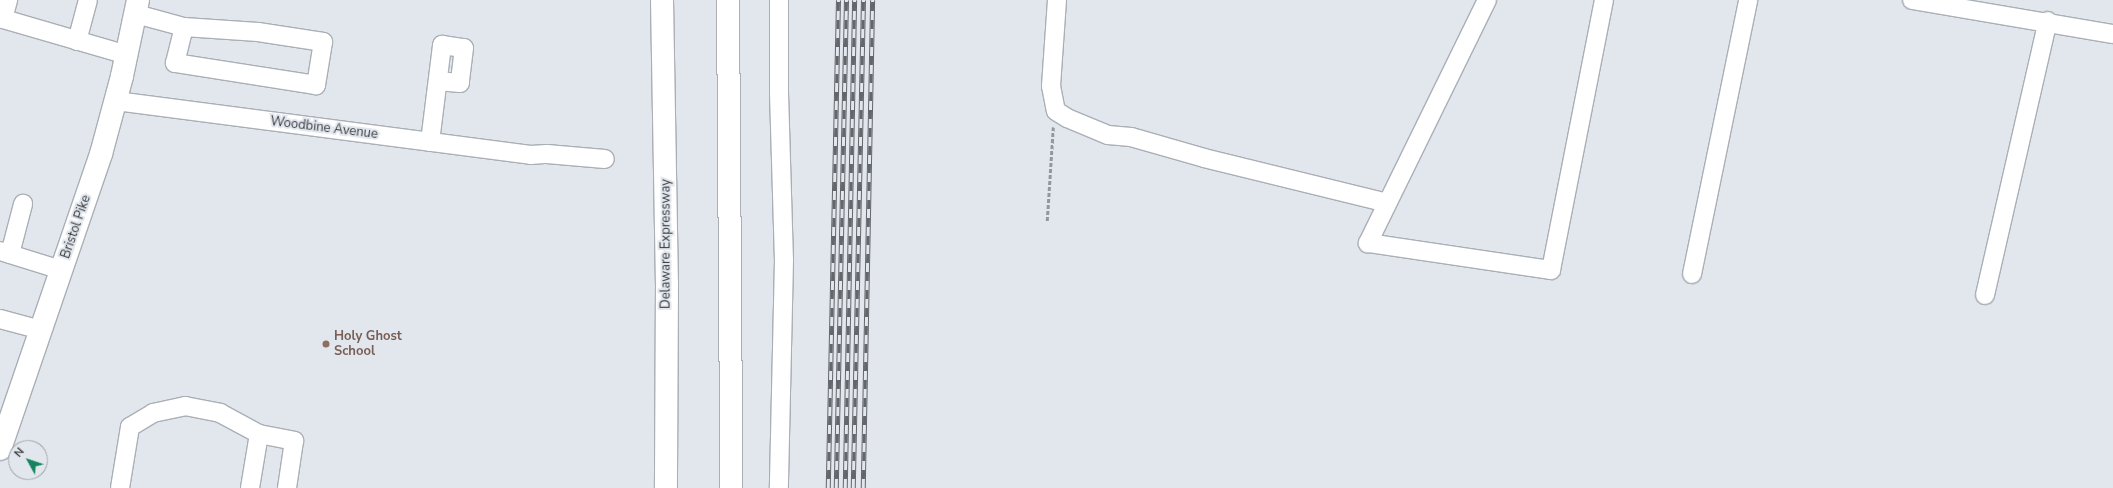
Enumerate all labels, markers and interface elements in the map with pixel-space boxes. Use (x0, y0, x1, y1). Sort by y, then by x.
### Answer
street label: Woodbine Avenue (269, 114, 379, 142)
street label: Delaware Expressway (658, 179, 674, 309)
street label: Bristol Pike (58, 193, 94, 261)
place label: Holy Ghost School (334, 329, 402, 360)
marker: Holy Ghost School (321, 339, 331, 349)
north arrow (8, 440, 48, 480)
text: N (11, 445, 28, 461)

